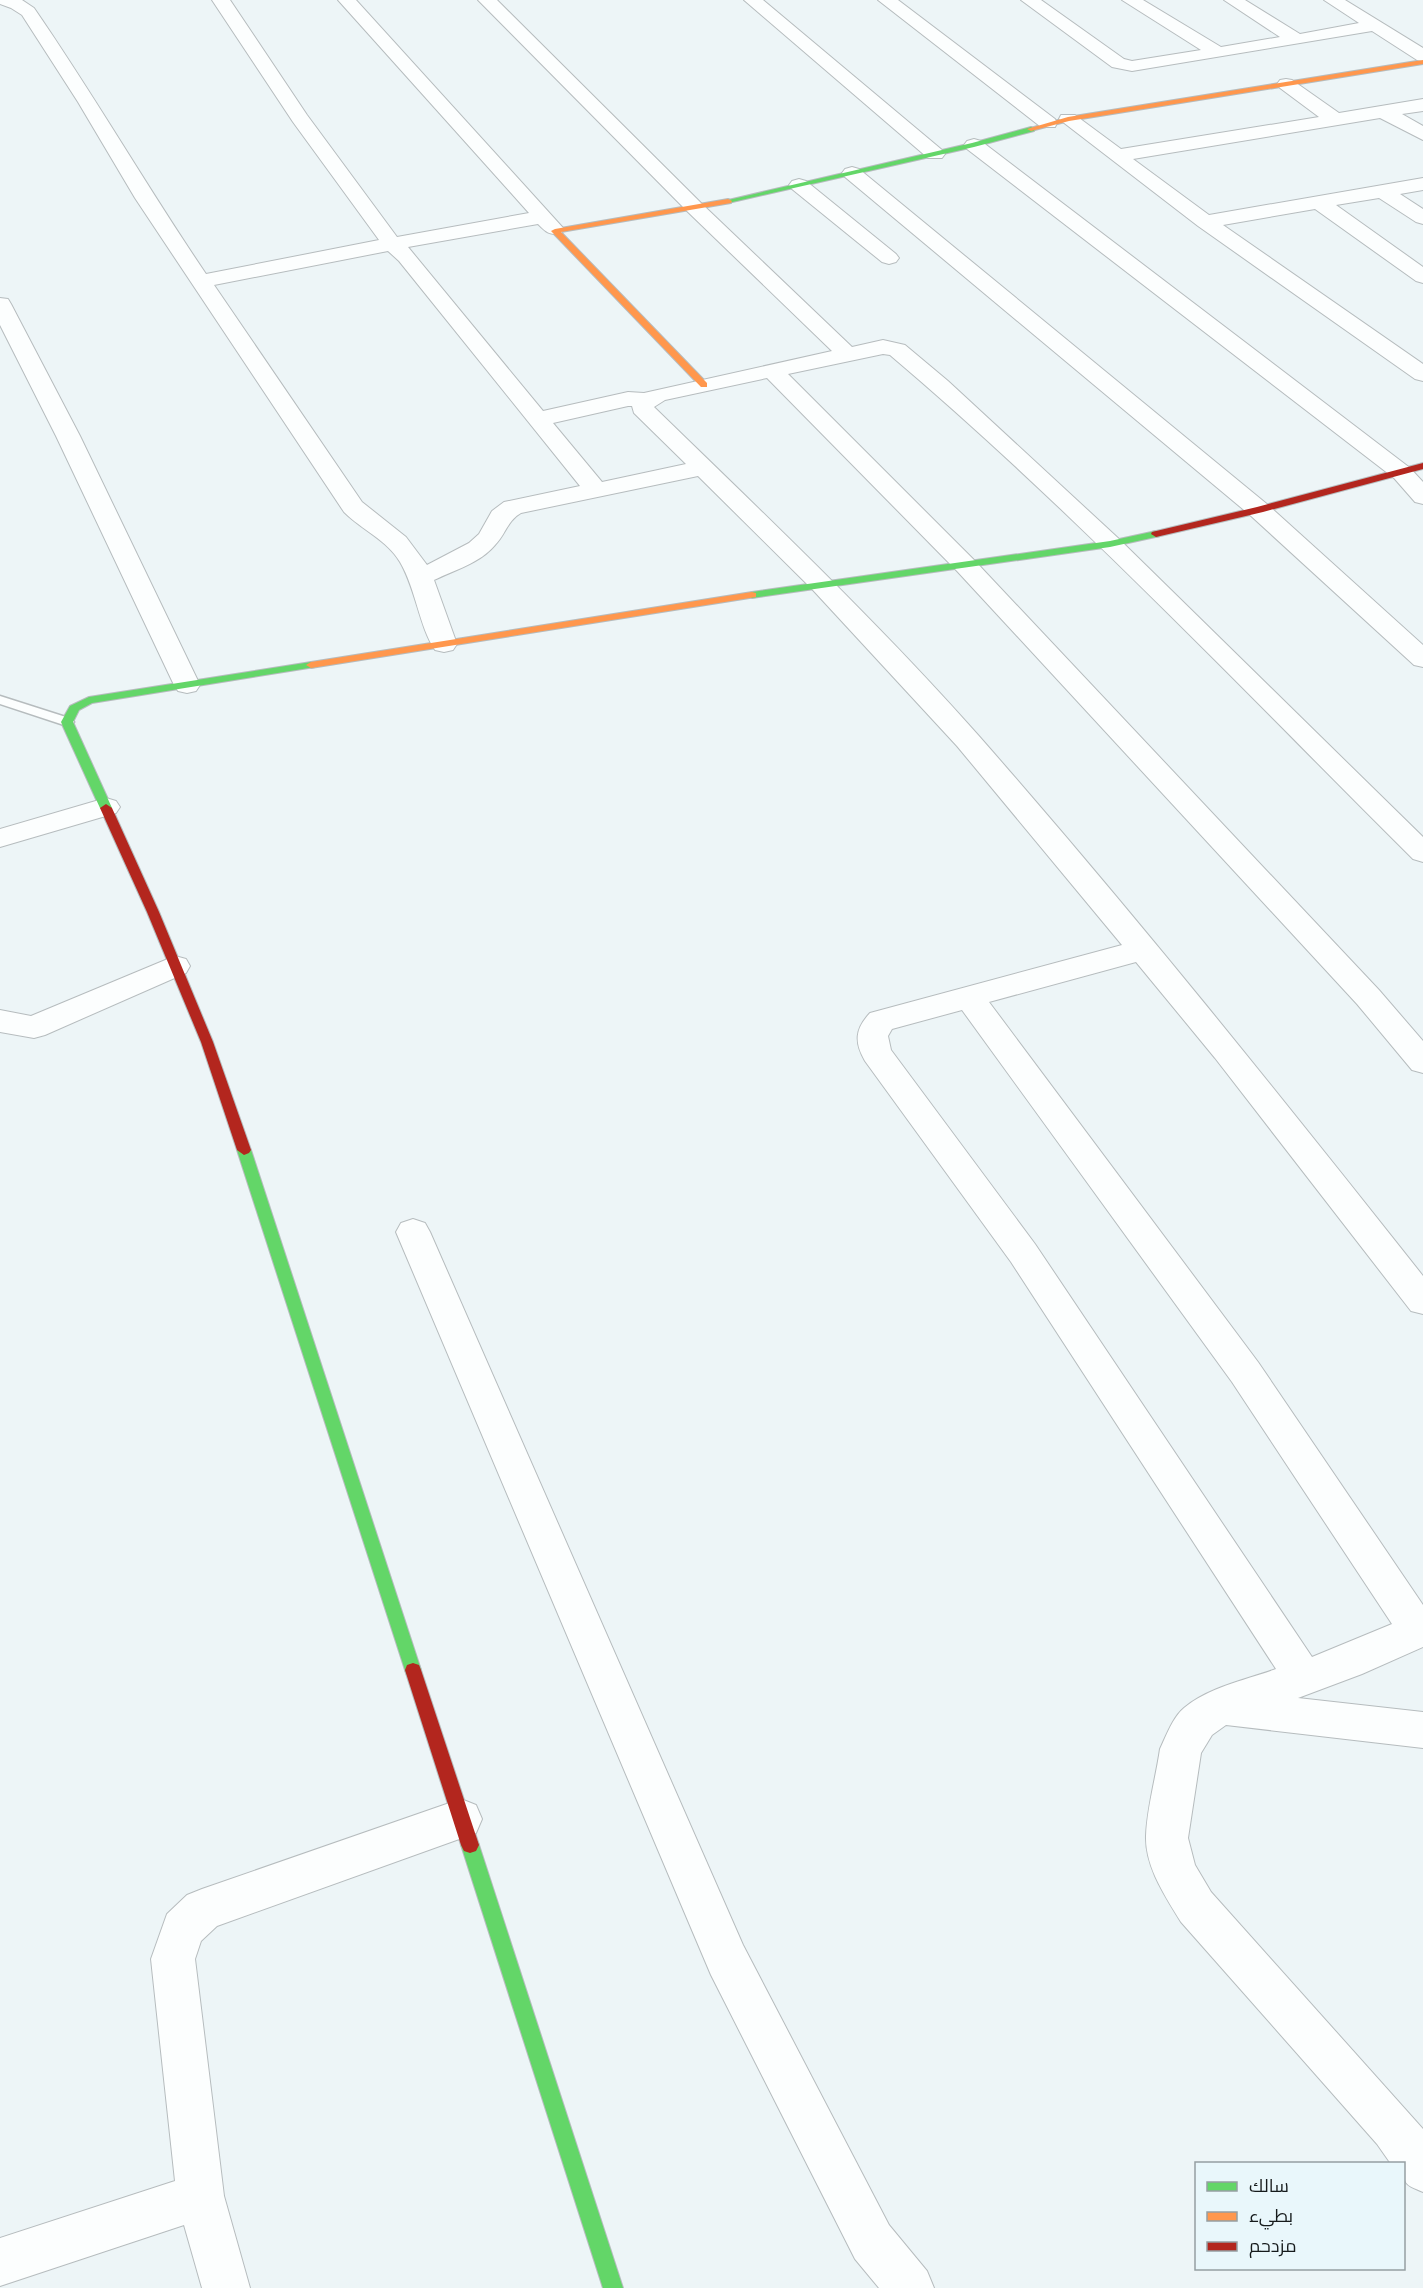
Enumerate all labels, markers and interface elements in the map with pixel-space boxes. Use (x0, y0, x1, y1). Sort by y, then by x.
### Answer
legend (1195, 2162, 1405, 2270)
text: سالك (1249, 2174, 1289, 2199)
text: بطيء (1249, 2204, 1293, 2230)
text: مزدحم (1249, 2234, 1297, 2259)

